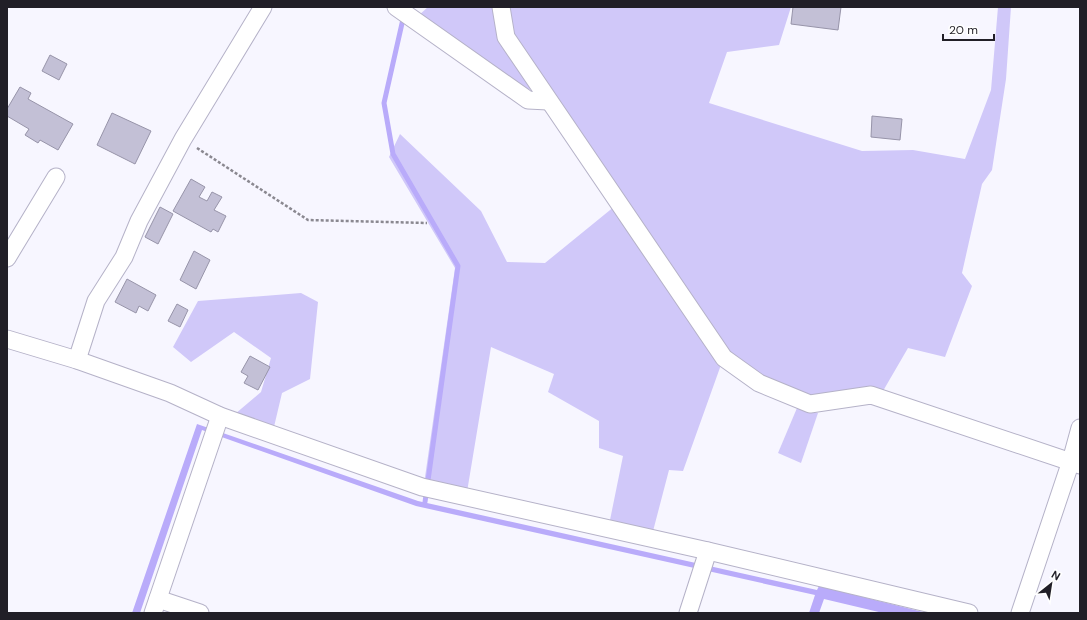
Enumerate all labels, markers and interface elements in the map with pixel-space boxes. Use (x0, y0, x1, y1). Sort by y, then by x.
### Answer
scale bar (943, 16, 994, 42)
text: 20 m (949, 22, 978, 38)
north arrow (1031, 564, 1071, 604)
text: N (1049, 567, 1063, 583)

